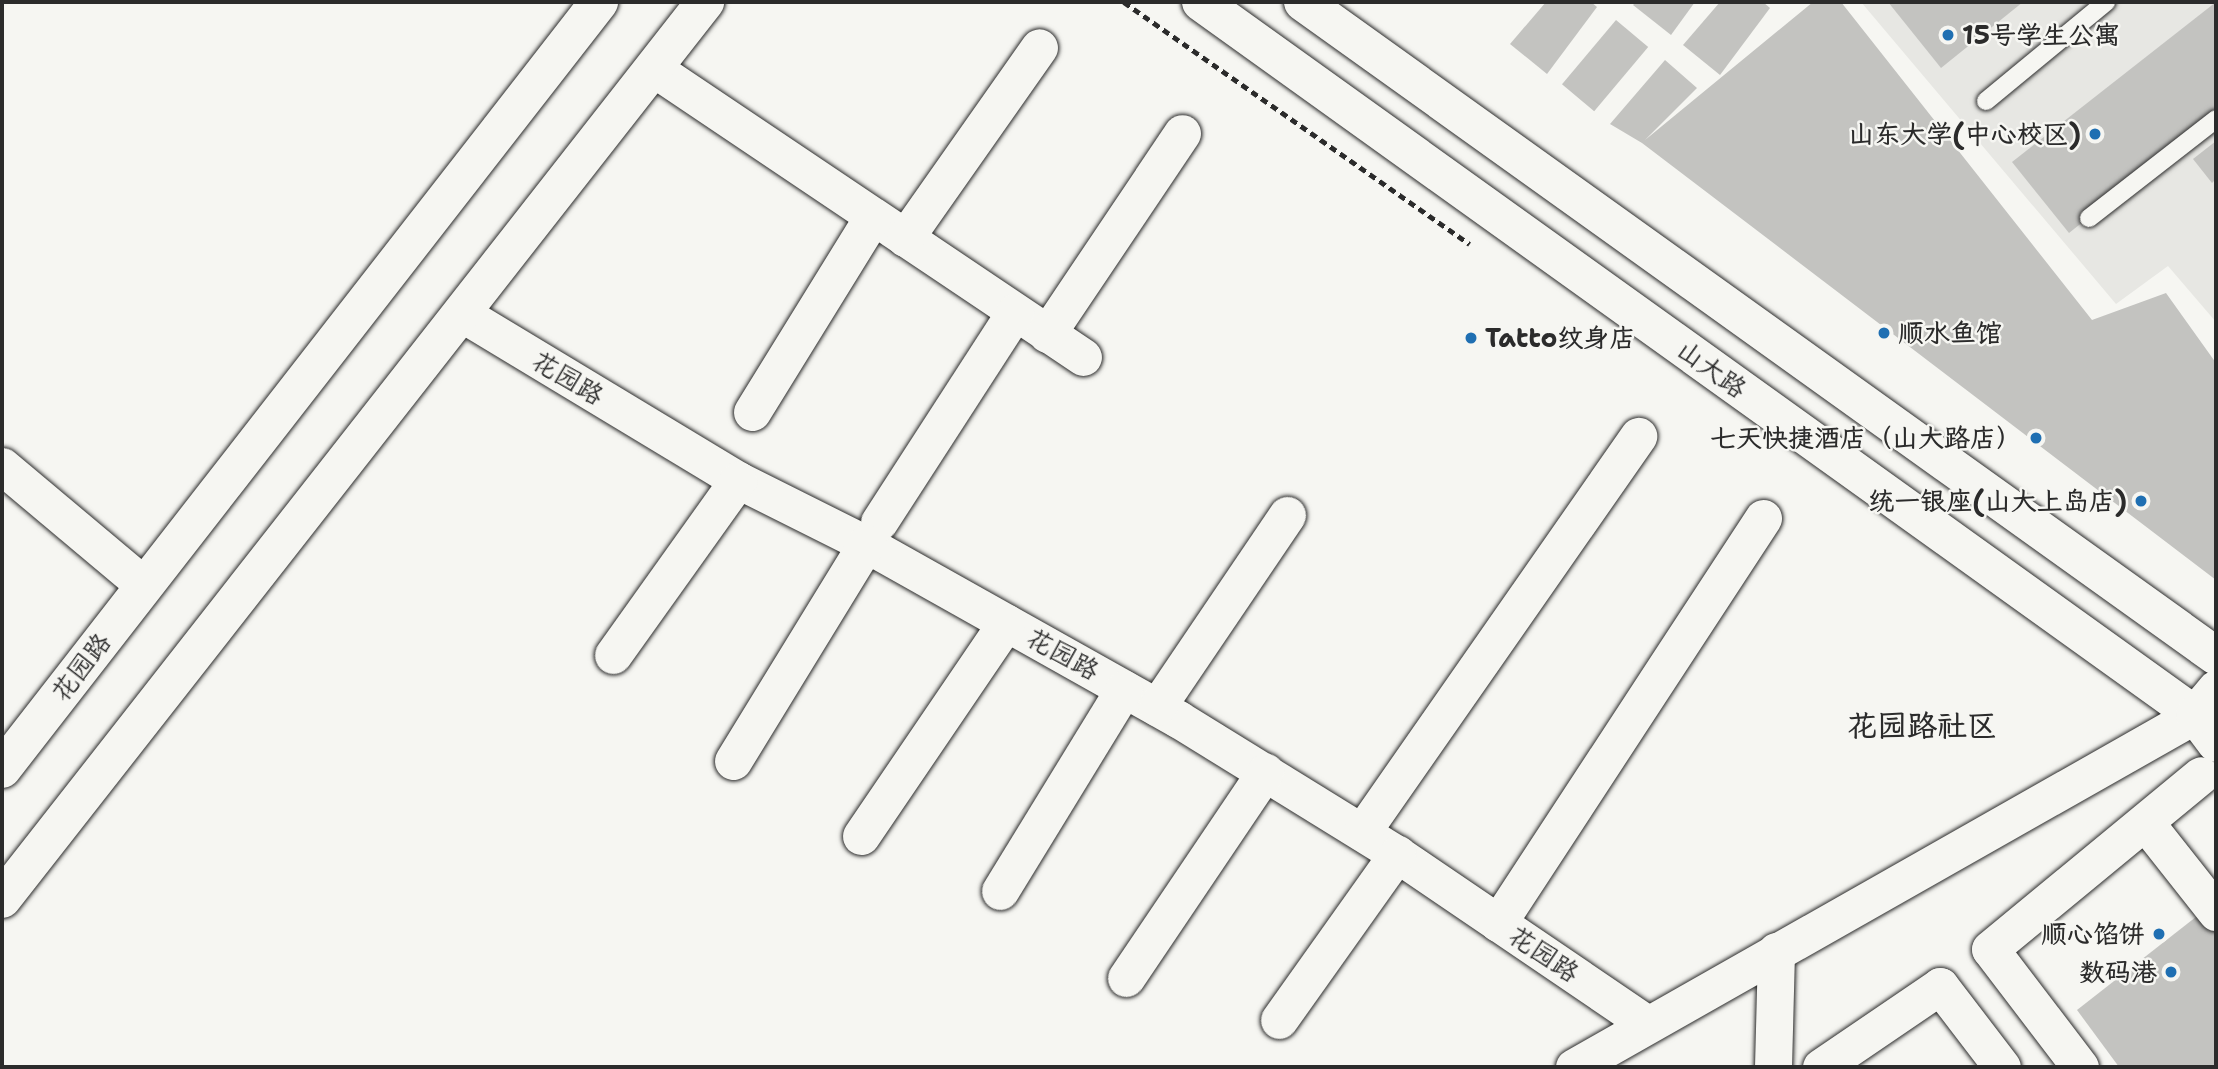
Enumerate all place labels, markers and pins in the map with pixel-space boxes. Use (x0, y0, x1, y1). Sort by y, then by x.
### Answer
place label: 15号学生公寓 (1962, 19, 2120, 51)
marker: 15号学生公寓 (1940, 27, 1956, 43)
place label: 山东大学(中心校区) (1848, 118, 2081, 150)
marker: 山东大学(中心校区) (2087, 126, 2103, 142)
place label: 顺水鱼馆 (1898, 317, 2002, 349)
place label: Tatto纹身店 (1485, 322, 1636, 354)
marker: 顺水鱼馆 (1876, 325, 1892, 341)
marker: Tatto纹身店 (1463, 330, 1479, 346)
place label: 七天快捷酒店（山大路店） (1710, 422, 2022, 454)
marker: 七天快捷酒店（山大路店） (2028, 430, 2044, 446)
place label: 统一银座(山大上岛店) (1868, 485, 2127, 517)
marker: 统一银座(山大上岛店) (2133, 493, 2149, 509)
place label: 顺心馅饼 (2041, 918, 2145, 950)
marker: 顺心馅饼 (2151, 926, 2167, 942)
place label: 数码港 (2079, 956, 2157, 988)
marker: 数码港 (2163, 964, 2179, 980)

